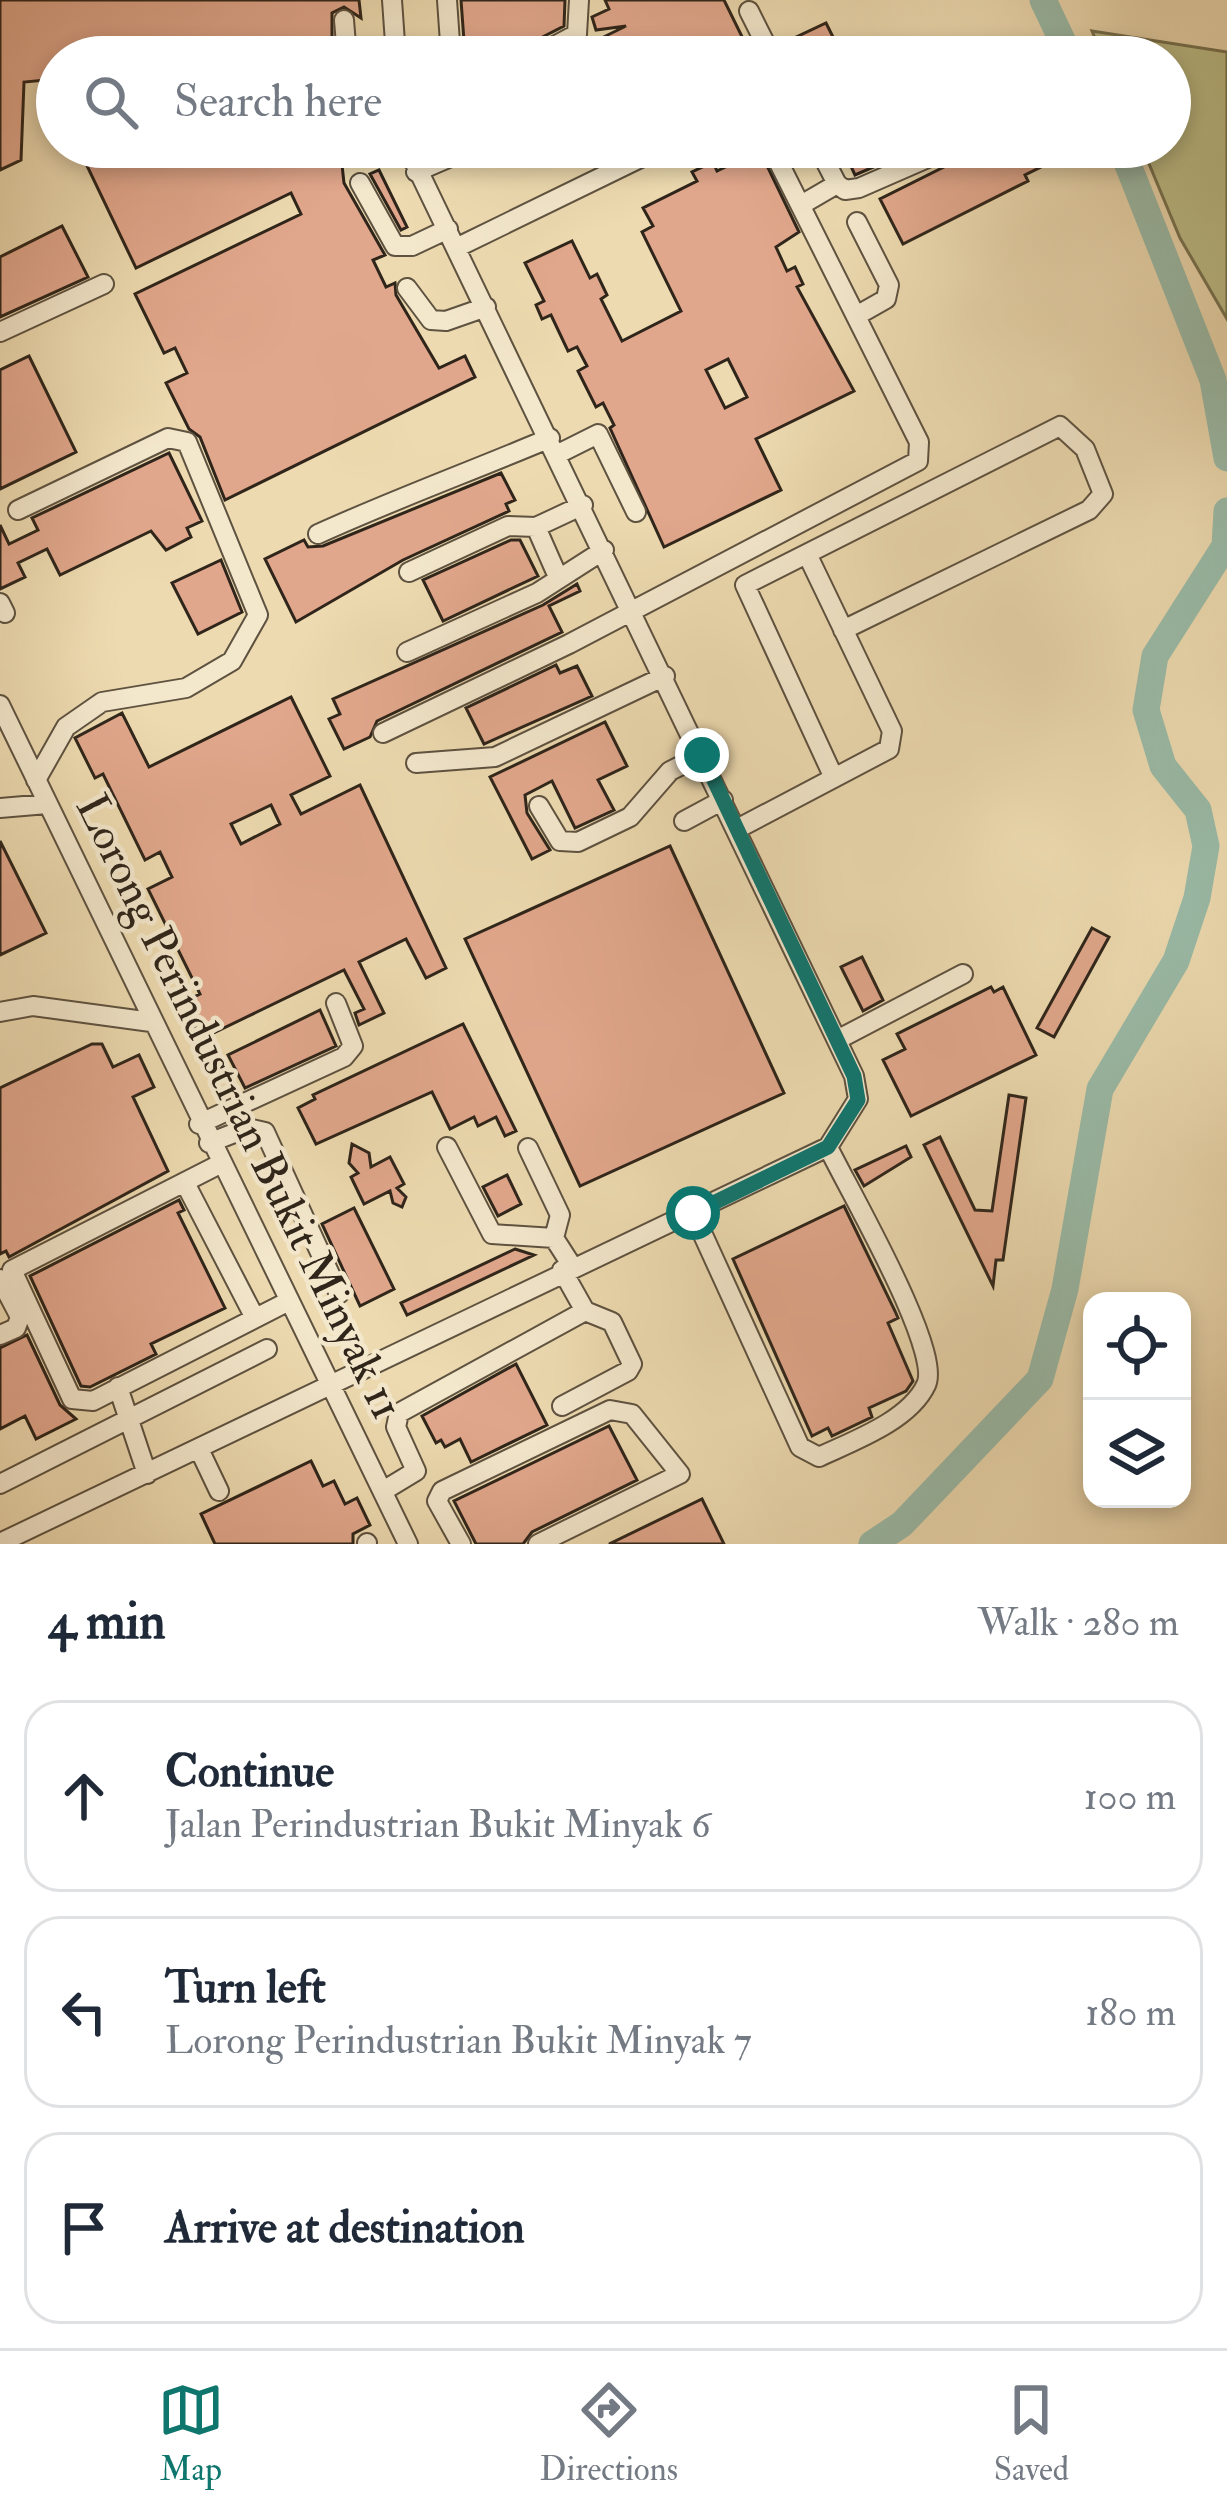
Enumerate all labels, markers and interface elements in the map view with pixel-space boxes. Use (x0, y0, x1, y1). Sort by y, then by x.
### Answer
search box (36, 36, 1191, 168)
icon: search (78, 69, 144, 135)
text: Search here (174, 74, 382, 130)
route end (675, 728, 729, 782)
street label: Lorong Perindustrian Bukit Minyak 11 (63, 785, 415, 1429)
route start (666, 1186, 720, 1240)
map controls (1083, 1292, 1191, 1508)
button: locate (1083, 1292, 1191, 1400)
button: layers (1083, 1400, 1191, 1508)
text: 4 min (48, 1590, 166, 1654)
text: Walk · 280 m (977, 1598, 1179, 1647)
text: Continue (165, 1744, 334, 1800)
icon: ahead (51, 1763, 117, 1829)
text: 100 m (1084, 1772, 1176, 1821)
text: Jalan Perindustrian Bukit Minyak 6 (165, 1800, 711, 1849)
text: Turn left (165, 1960, 326, 2016)
icon: left (51, 1979, 117, 2045)
text: 180 m (1085, 1988, 1176, 2037)
text: Lorong Perindustrian Bukit Minyak 7 (165, 2016, 752, 2065)
icon: arrive (51, 2195, 117, 2261)
text: Arrive at destination (165, 2200, 525, 2256)
tab: Map (158, 2377, 224, 2490)
tab: Directions (540, 2377, 678, 2490)
tab: Saved (994, 2377, 1069, 2490)

